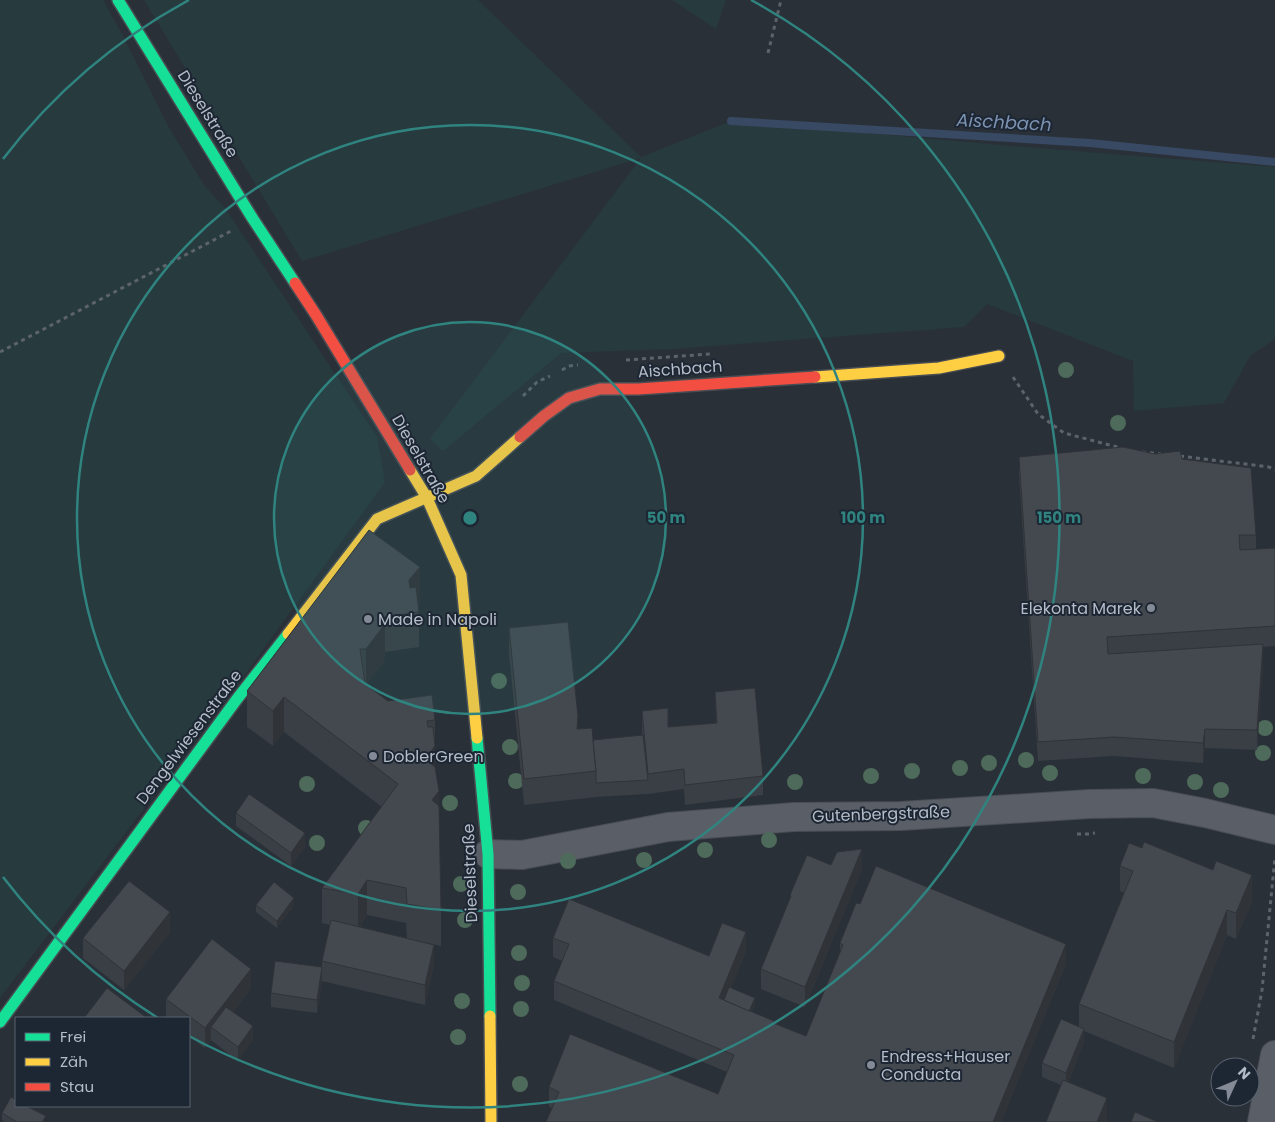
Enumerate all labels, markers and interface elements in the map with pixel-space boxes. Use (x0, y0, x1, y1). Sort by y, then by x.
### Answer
street label: Dieselstraße (172, 66, 244, 162)
water label: Aischbach (955, 107, 1052, 137)
street label: Aischbach (637, 355, 723, 383)
street label: Dieselstraße (386, 410, 456, 508)
text: 50 m (647, 507, 685, 528)
text: 100 m (841, 507, 885, 528)
text: 150 m (1037, 507, 1081, 528)
centre of rings (461, 509, 479, 527)
place label: Elekonta Marek (1021, 597, 1142, 620)
marker: Elekonta Marek (1145, 602, 1157, 614)
place label: Made in Napoli (378, 608, 497, 631)
marker: Made in Napoli (362, 613, 374, 625)
street label: Dengelwiesenstraße (131, 665, 247, 809)
place label: DoblerGreen (383, 745, 484, 768)
marker: DoblerGreen (367, 750, 379, 762)
street label: Gutenbergstraße (812, 800, 950, 828)
street label: Dieselstraße (457, 823, 483, 923)
legend (15, 1017, 190, 1107)
text: Frei (60, 1026, 86, 1047)
place label: Endress+Hauser Conducta (881, 1045, 1010, 1086)
text: Zäh (60, 1051, 88, 1072)
north arrow (1210, 1057, 1260, 1107)
marker: Endress+Hauser Conducta (865, 1059, 877, 1071)
text: N (1234, 1062, 1255, 1084)
text: Stau (60, 1076, 94, 1097)

